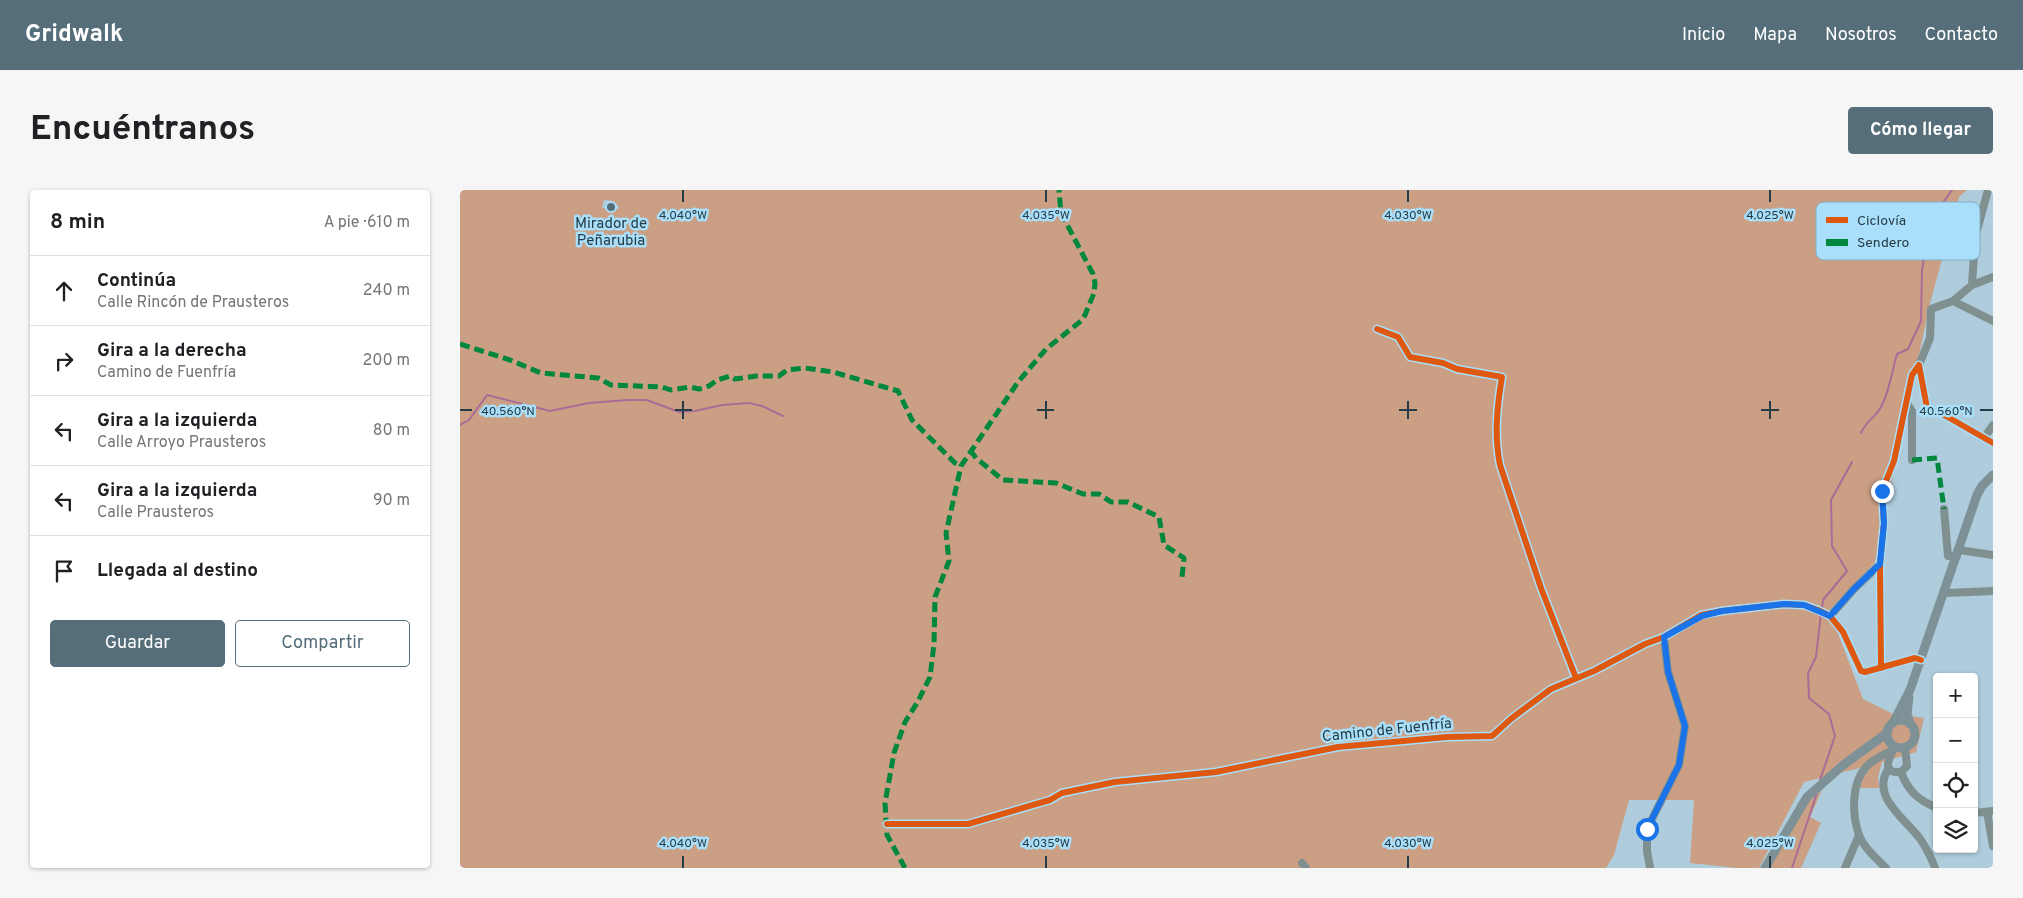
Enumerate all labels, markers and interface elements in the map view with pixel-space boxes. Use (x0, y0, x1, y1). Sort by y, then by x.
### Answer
text: Gridwalk (25, 20, 123, 50)
text: Inicio (1682, 24, 1725, 47)
text: Mapa (1753, 24, 1797, 47)
text: Nosotros (1825, 24, 1897, 47)
text: Contacto (1925, 24, 1998, 47)
button: Cómo llegar (1848, 107, 1993, 154)
text: Encuéntranos (30, 108, 255, 152)
marker: Mirador de Peñarubia (605, 201, 617, 213)
legend (1816, 202, 1980, 260)
text: 4.040°W (659, 208, 707, 224)
text: 4.035°W (1022, 208, 1070, 224)
text: 4.030°W (1384, 208, 1432, 224)
text: 4.025°W (1746, 208, 1794, 224)
text: 8 min (50, 209, 105, 236)
text: A pie · 610 m (324, 213, 410, 233)
text: Ciclovía (1857, 213, 1906, 230)
place label: Mirador de Peñarubia (575, 215, 647, 251)
text: Sendero (1857, 235, 1910, 252)
text: Continúa (97, 269, 176, 293)
icon: ahead (50, 277, 78, 305)
text: 240 m (363, 281, 410, 301)
text: Calle Rincón de Prausteros (97, 293, 289, 313)
text: Gira a la derecha (97, 339, 247, 363)
icon: right (50, 347, 78, 375)
text: 200 m (362, 351, 410, 371)
text: Camino de Fuenfría (97, 363, 236, 383)
text: 40.560°N (481, 404, 535, 420)
text: 40.560°N (1919, 404, 1973, 420)
text: Gira a la izquierda (97, 409, 257, 433)
icon: left (50, 417, 78, 445)
text: 80 m (373, 421, 410, 441)
text: Calle Arroyo Prausteros (97, 433, 266, 453)
text: Gira a la izquierda (97, 479, 257, 503)
route end (1871, 480, 1894, 503)
icon: left (50, 487, 78, 515)
text: 90 m (373, 491, 410, 511)
text: Calle Prausteros (97, 503, 214, 523)
icon: arrive (50, 557, 78, 585)
text: Llegada al destino (97, 559, 258, 583)
button: Guardar (50, 620, 225, 667)
button: Compartir (235, 620, 410, 667)
map controls (1933, 673, 1978, 853)
button: + (1933, 673, 1978, 718)
street label: Camino de Fuenfría (1321, 715, 1453, 747)
button: − (1933, 718, 1978, 763)
button: locate (1933, 763, 1978, 808)
button: layers (1933, 808, 1978, 853)
route start (1636, 818, 1659, 841)
text: 4.040°W (659, 836, 707, 852)
text: 4.035°W (1022, 836, 1070, 852)
text: 4.030°W (1384, 836, 1432, 852)
text: 4.025°W (1746, 836, 1794, 852)

